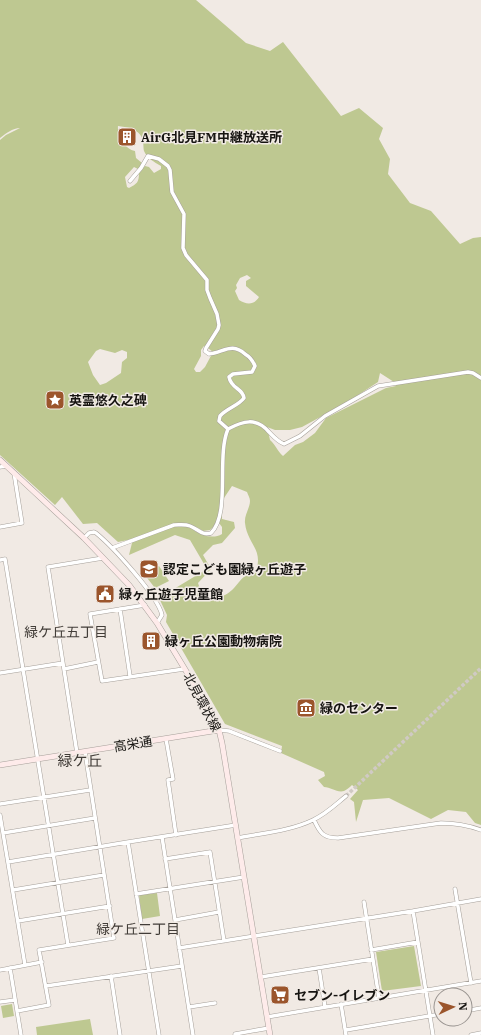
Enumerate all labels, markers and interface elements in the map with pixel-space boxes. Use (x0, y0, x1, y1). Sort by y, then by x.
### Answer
building icon: AirG北見FM中継放送所 (116, 126, 138, 148)
place label: AirG北見FM中継放送所 (141, 129, 282, 146)
place icon: 英霊悠久之碑 (44, 389, 66, 411)
place label: 英霊悠久之碑 (69, 392, 147, 409)
school or university icon: 認定こども園緑ヶ丘遊子 (138, 558, 160, 580)
place label: 認定こども園緑ヶ丘遊子 (163, 561, 306, 578)
public building icon: 緑ヶ丘遊子児童館 (94, 583, 116, 605)
place label: 緑ヶ丘遊子児童館 (118, 586, 223, 603)
district label: 緑ケ丘五丁目 (24, 623, 108, 641)
building icon: 緑ヶ丘公園動物病院 (140, 630, 162, 652)
place label: 緑ヶ丘公園動物病院 (164, 633, 282, 650)
street label: 北見環状線 (179, 669, 225, 735)
museum icon: 緑のセンター (295, 697, 317, 719)
place label: 緑のセンター (319, 700, 398, 717)
street label: 高栄通 (112, 733, 154, 755)
district label: 緑ケ丘 (57, 751, 103, 770)
district label: 緑ケ丘二丁目 (96, 920, 180, 938)
supermarket icon: セブン-イレブン (269, 984, 291, 1006)
place label: セブン-イレブン (294, 987, 390, 1004)
north arrow (433, 987, 473, 1027)
text: N (456, 1001, 470, 1011)

